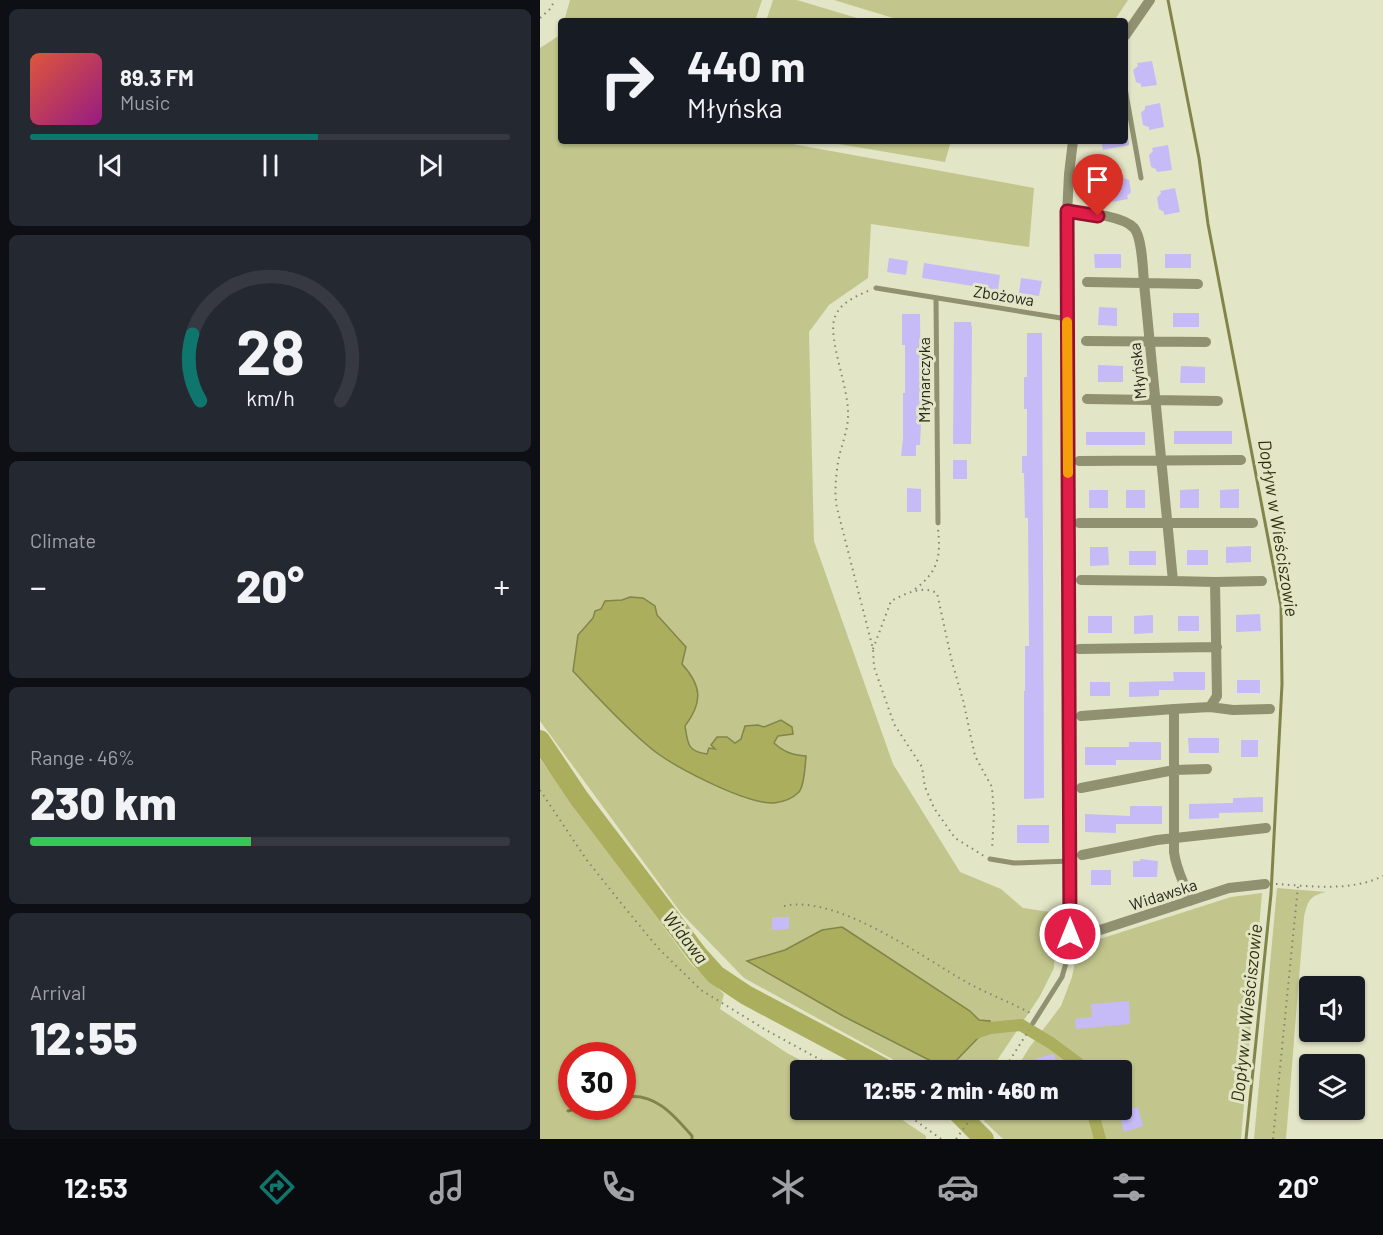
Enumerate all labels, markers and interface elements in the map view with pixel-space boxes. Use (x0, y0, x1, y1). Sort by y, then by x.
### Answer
text: 440 m (687, 40, 805, 90)
icon: right (588, 42, 666, 120)
text: 89.3 FM (120, 64, 194, 90)
text: Music (120, 90, 170, 114)
text: Młyńska (687, 91, 783, 123)
icon: previous (94, 149, 127, 182)
icon: pause (254, 149, 287, 182)
icon: next (414, 149, 447, 182)
pin (1072, 154, 1123, 216)
icon: arrive (1081, 163, 1114, 196)
street label: Zbożowa (972, 281, 1036, 309)
text: 28 (236, 313, 304, 387)
street label: Młynarczyka (914, 337, 933, 423)
street label: Młyńska (1125, 342, 1149, 400)
text: km/h (246, 385, 294, 410)
water label: Dopływ w Wieściszowie (1254, 438, 1304, 618)
text: Climate (30, 528, 96, 552)
text: 20° (236, 558, 304, 612)
text: − (30, 566, 47, 606)
text: + (494, 566, 510, 606)
text: Range · 46% (30, 745, 135, 769)
text: 230 km (30, 775, 176, 829)
street label: Widawska (1127, 874, 1199, 914)
position arrow (1038, 902, 1102, 966)
water label: Widawa (659, 906, 713, 968)
water label: Dopływ w Wieściszowie (1226, 923, 1266, 1103)
map controls (1299, 976, 1365, 1120)
button: sound (1299, 976, 1365, 1042)
text: Arrival (30, 980, 86, 1004)
text: 12:55 (30, 1010, 138, 1064)
speed limit sign: 30 (558, 1042, 636, 1120)
button: layers (1299, 1054, 1365, 1120)
text: 12:55 · 2 min · 460 m (863, 1077, 1059, 1103)
icon: directions (256, 1166, 298, 1208)
icon: music (426, 1166, 468, 1208)
icon: phone (597, 1166, 639, 1208)
icon: climate (767, 1166, 809, 1208)
icon: car (937, 1166, 979, 1208)
icon: filters (1108, 1166, 1150, 1208)
text: 12:53 (64, 1171, 128, 1203)
text: 20° (1278, 1171, 1319, 1203)

